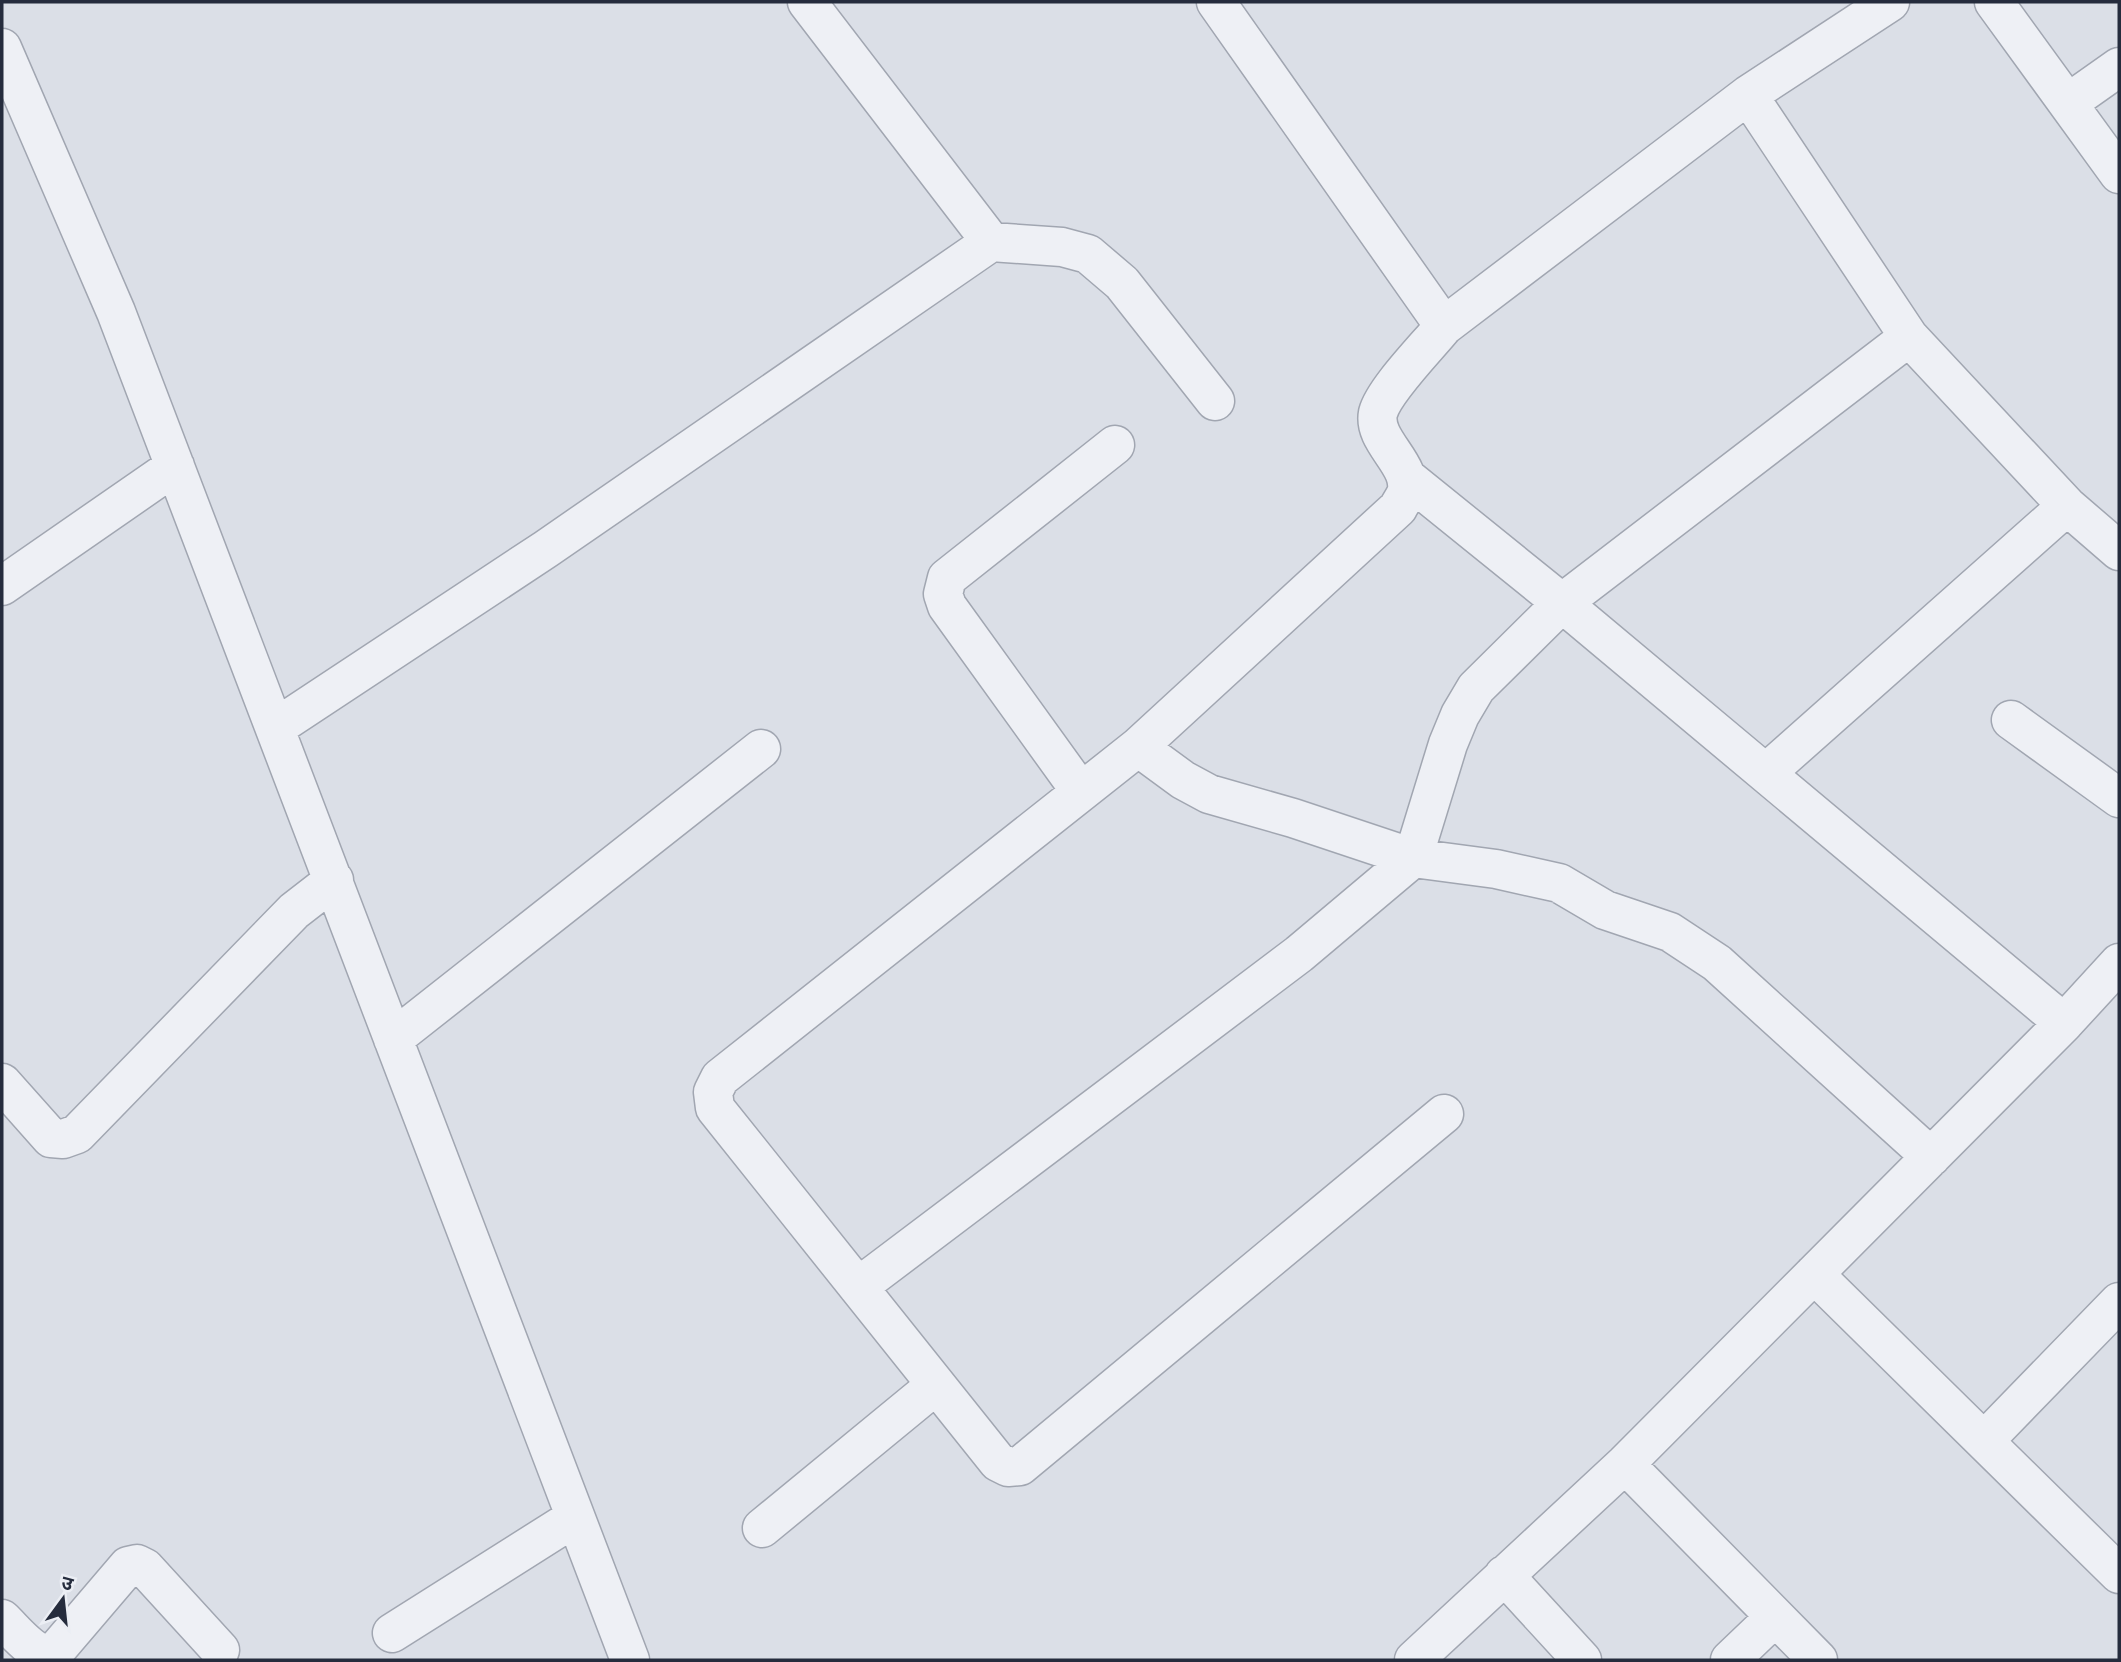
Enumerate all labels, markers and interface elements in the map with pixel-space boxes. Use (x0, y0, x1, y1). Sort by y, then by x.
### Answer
north arrow (28, 1564, 98, 1634)
text: उ (59, 1570, 77, 1597)

